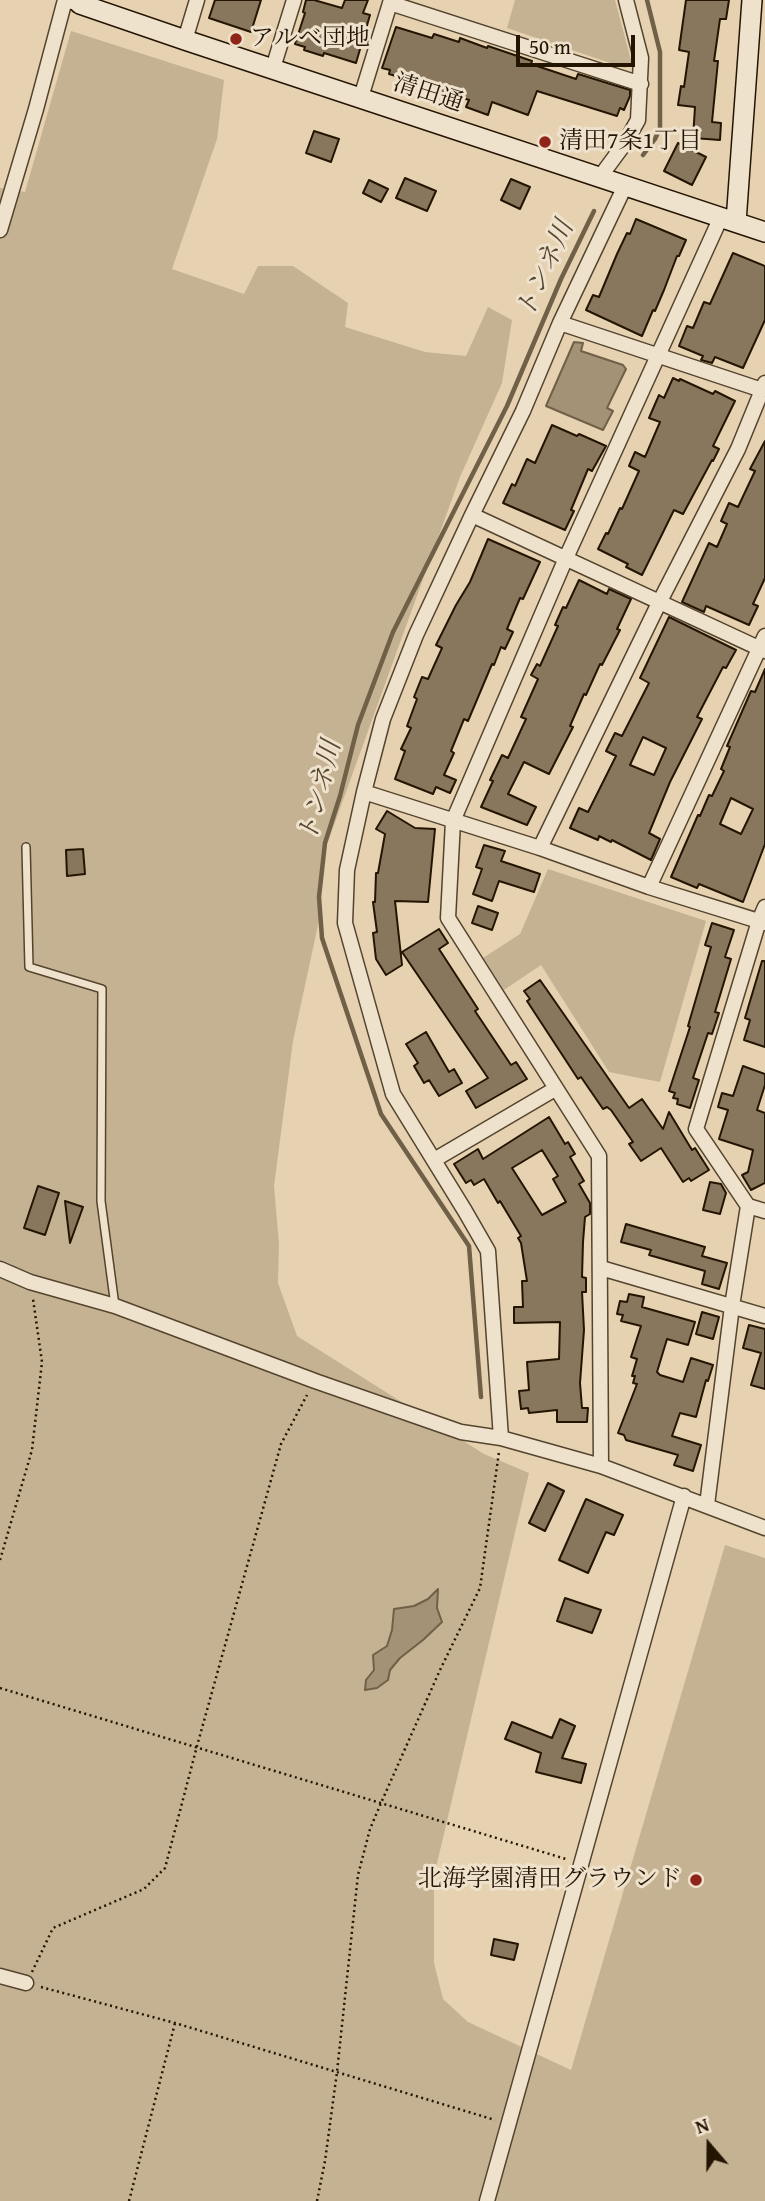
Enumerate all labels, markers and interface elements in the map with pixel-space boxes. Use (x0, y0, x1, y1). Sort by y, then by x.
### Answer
scale bar (520, 21, 639, 65)
place label: アルベ団地 (250, 25, 370, 53)
marker: アルベ団地 (228, 31, 244, 47)
text: 50 m (529, 31, 571, 62)
street label: 清田通 (389, 69, 467, 119)
place label: 清田7条1丁目 (559, 128, 702, 156)
marker: 清田7条1丁目 (537, 134, 553, 150)
water label: トンネ川 (511, 216, 581, 324)
water label: トンネ川 (293, 738, 349, 846)
place label: 北海学園清田グラウンド (418, 1866, 682, 1894)
marker: 北海学園清田グラウンド (688, 1872, 704, 1888)
north arrow (674, 2110, 744, 2180)
text: N (691, 2110, 713, 2141)

